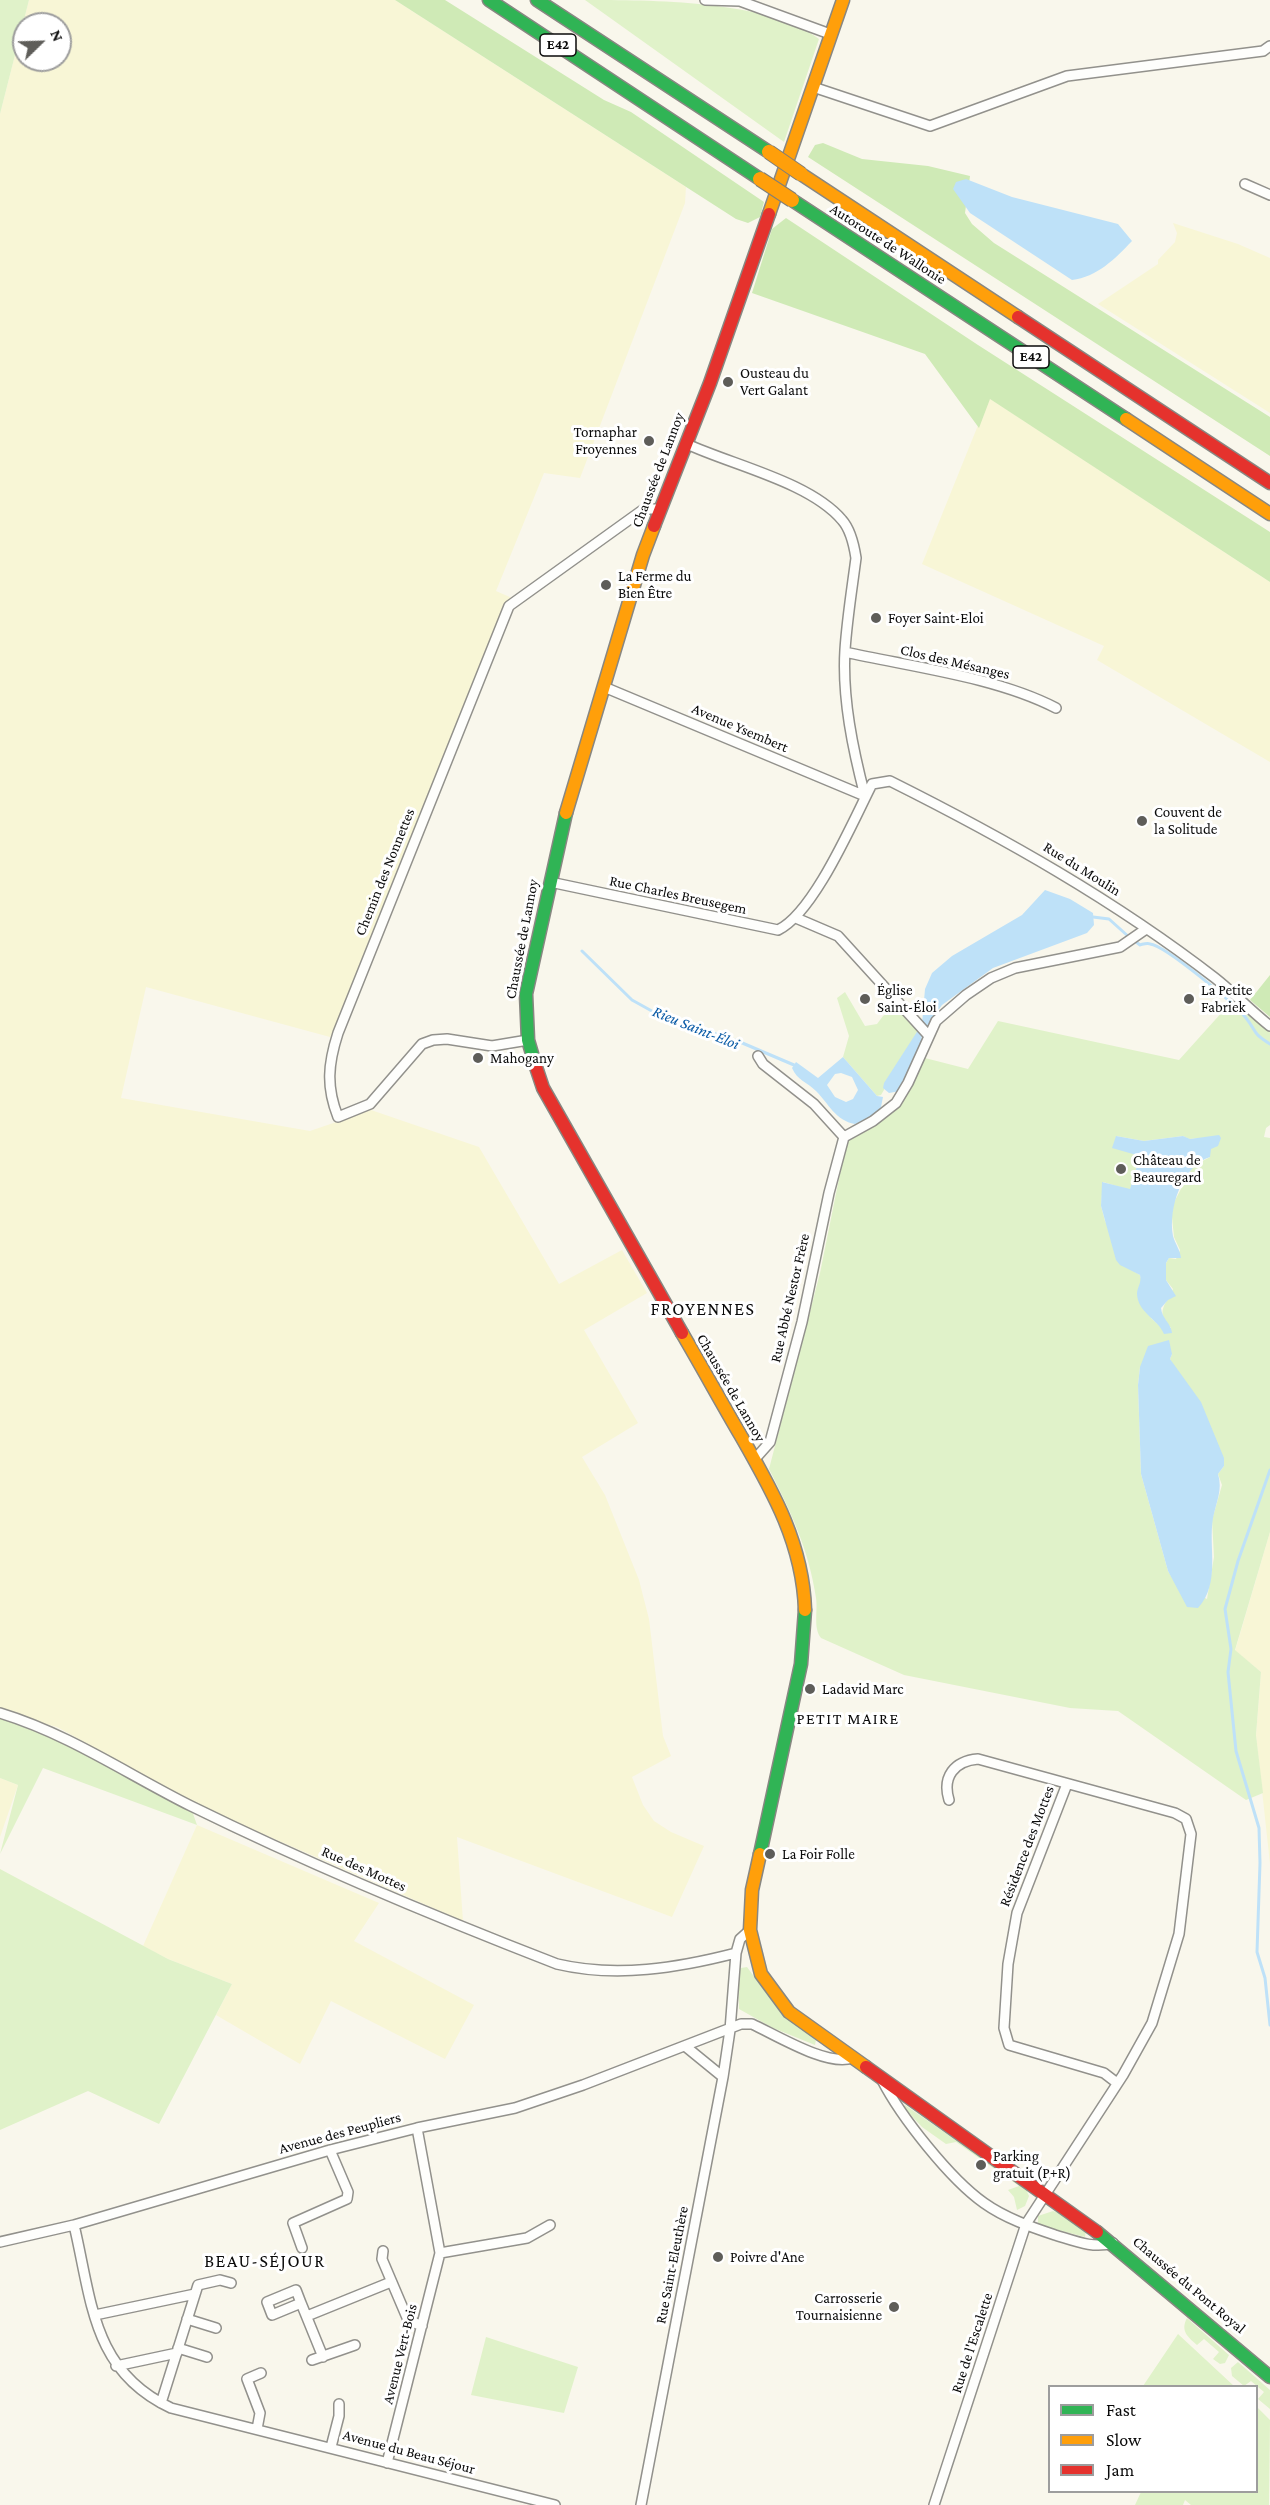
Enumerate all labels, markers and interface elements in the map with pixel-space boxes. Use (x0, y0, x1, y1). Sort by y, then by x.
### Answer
north arrow (12, 12, 72, 72)
text: N (47, 27, 67, 44)
road number: E42 (540, 34, 576, 56)
street label: Autoroute de Wallonie (827, 200, 949, 288)
road number: E42 (1013, 346, 1049, 368)
place label: Ousteau du Vert Galant (740, 364, 809, 399)
marker: Ousteau du Vert Galant (721, 375, 735, 389)
street label: Chaussée de Lannoy (628, 410, 688, 530)
place label: Tornaphar Froyennes (573, 423, 637, 458)
marker: Tornaphar Froyennes (642, 434, 656, 448)
place label: La Ferme du Bien Être (618, 567, 692, 602)
marker: La Ferme du Bien Être (599, 578, 613, 592)
place label: Foyer Saint-Eloi (888, 609, 984, 627)
marker: Foyer Saint-Eloi (869, 611, 883, 625)
street label: Clos des Mésanges (899, 641, 1011, 683)
street label: Avenue Ysembert (689, 700, 791, 756)
place label: Couvent de la Solitude (1154, 803, 1222, 838)
street label: Chemin des Nonnettes (351, 806, 419, 938)
marker: Couvent de la Solitude (1135, 814, 1149, 828)
street label: Rue du Moulin (1040, 838, 1124, 900)
street label: Rue Charles Breusegem (608, 872, 748, 918)
street label: Chaussée de Lannoy (502, 878, 542, 1000)
place label: Église Saint-Éloi (877, 981, 937, 1016)
place label: La Petite Fabriek (1201, 981, 1252, 1016)
marker: Église Saint-Éloi (858, 992, 872, 1006)
marker: La Petite Fabriek (1182, 992, 1196, 1006)
water label: Rieu Saint-Éloi (650, 1002, 742, 1054)
place label: Mahogany (490, 1049, 554, 1067)
marker: Mahogany (471, 1051, 485, 1065)
place label: Château de Beauregard (1133, 1151, 1201, 1186)
marker: Château de Beauregard (1114, 1162, 1128, 1176)
street label: Rue Abbé Nestor Frère (766, 1232, 814, 1364)
district label: FROYENNES (651, 1298, 755, 1320)
street label: Chaussée de Lannoy (693, 1331, 769, 1445)
place label: Ladavid Marc (822, 1680, 903, 1698)
marker: Ladavid Marc (803, 1682, 817, 1696)
district label: PETIT MAIRE (796, 1709, 900, 1729)
street label: Résidence des Mottes (996, 1783, 1058, 1909)
street label: Rue des Mottes (319, 1842, 409, 1896)
place label: La Foir Folle (782, 1845, 855, 1863)
marker: La Foir Folle (763, 1847, 777, 1861)
street label: Avenue des Peupliers (277, 2108, 403, 2158)
place label: Parking gratuit (P+R) (993, 2147, 1071, 2182)
marker: Parking gratuit (P+R) (974, 2158, 988, 2172)
street label: Rue Saint-Eleuthère (652, 2205, 692, 2325)
street label: Chaussée du Pont Royal (1129, 2232, 1249, 2338)
place label: Poivre d'Ane (730, 2248, 804, 2266)
district label: BEAU-SÉJOUR (204, 2250, 326, 2272)
marker: Poivre d'Ane (711, 2250, 725, 2264)
place label: Carrosserie Tournaisienne (796, 2289, 882, 2324)
street label: Rue de l'Escalette (947, 2291, 997, 2395)
marker: Carrosserie Tournaisienne (887, 2300, 901, 2314)
street label: Avenue Vert-Bois (379, 2302, 421, 2406)
legend (1048, 2385, 1258, 2493)
text: Fast (1106, 2400, 1136, 2420)
street label: Avenue du Beau Séjour (341, 2426, 477, 2478)
text: Slow (1106, 2430, 1141, 2450)
text: Jam (1106, 2460, 1134, 2480)

